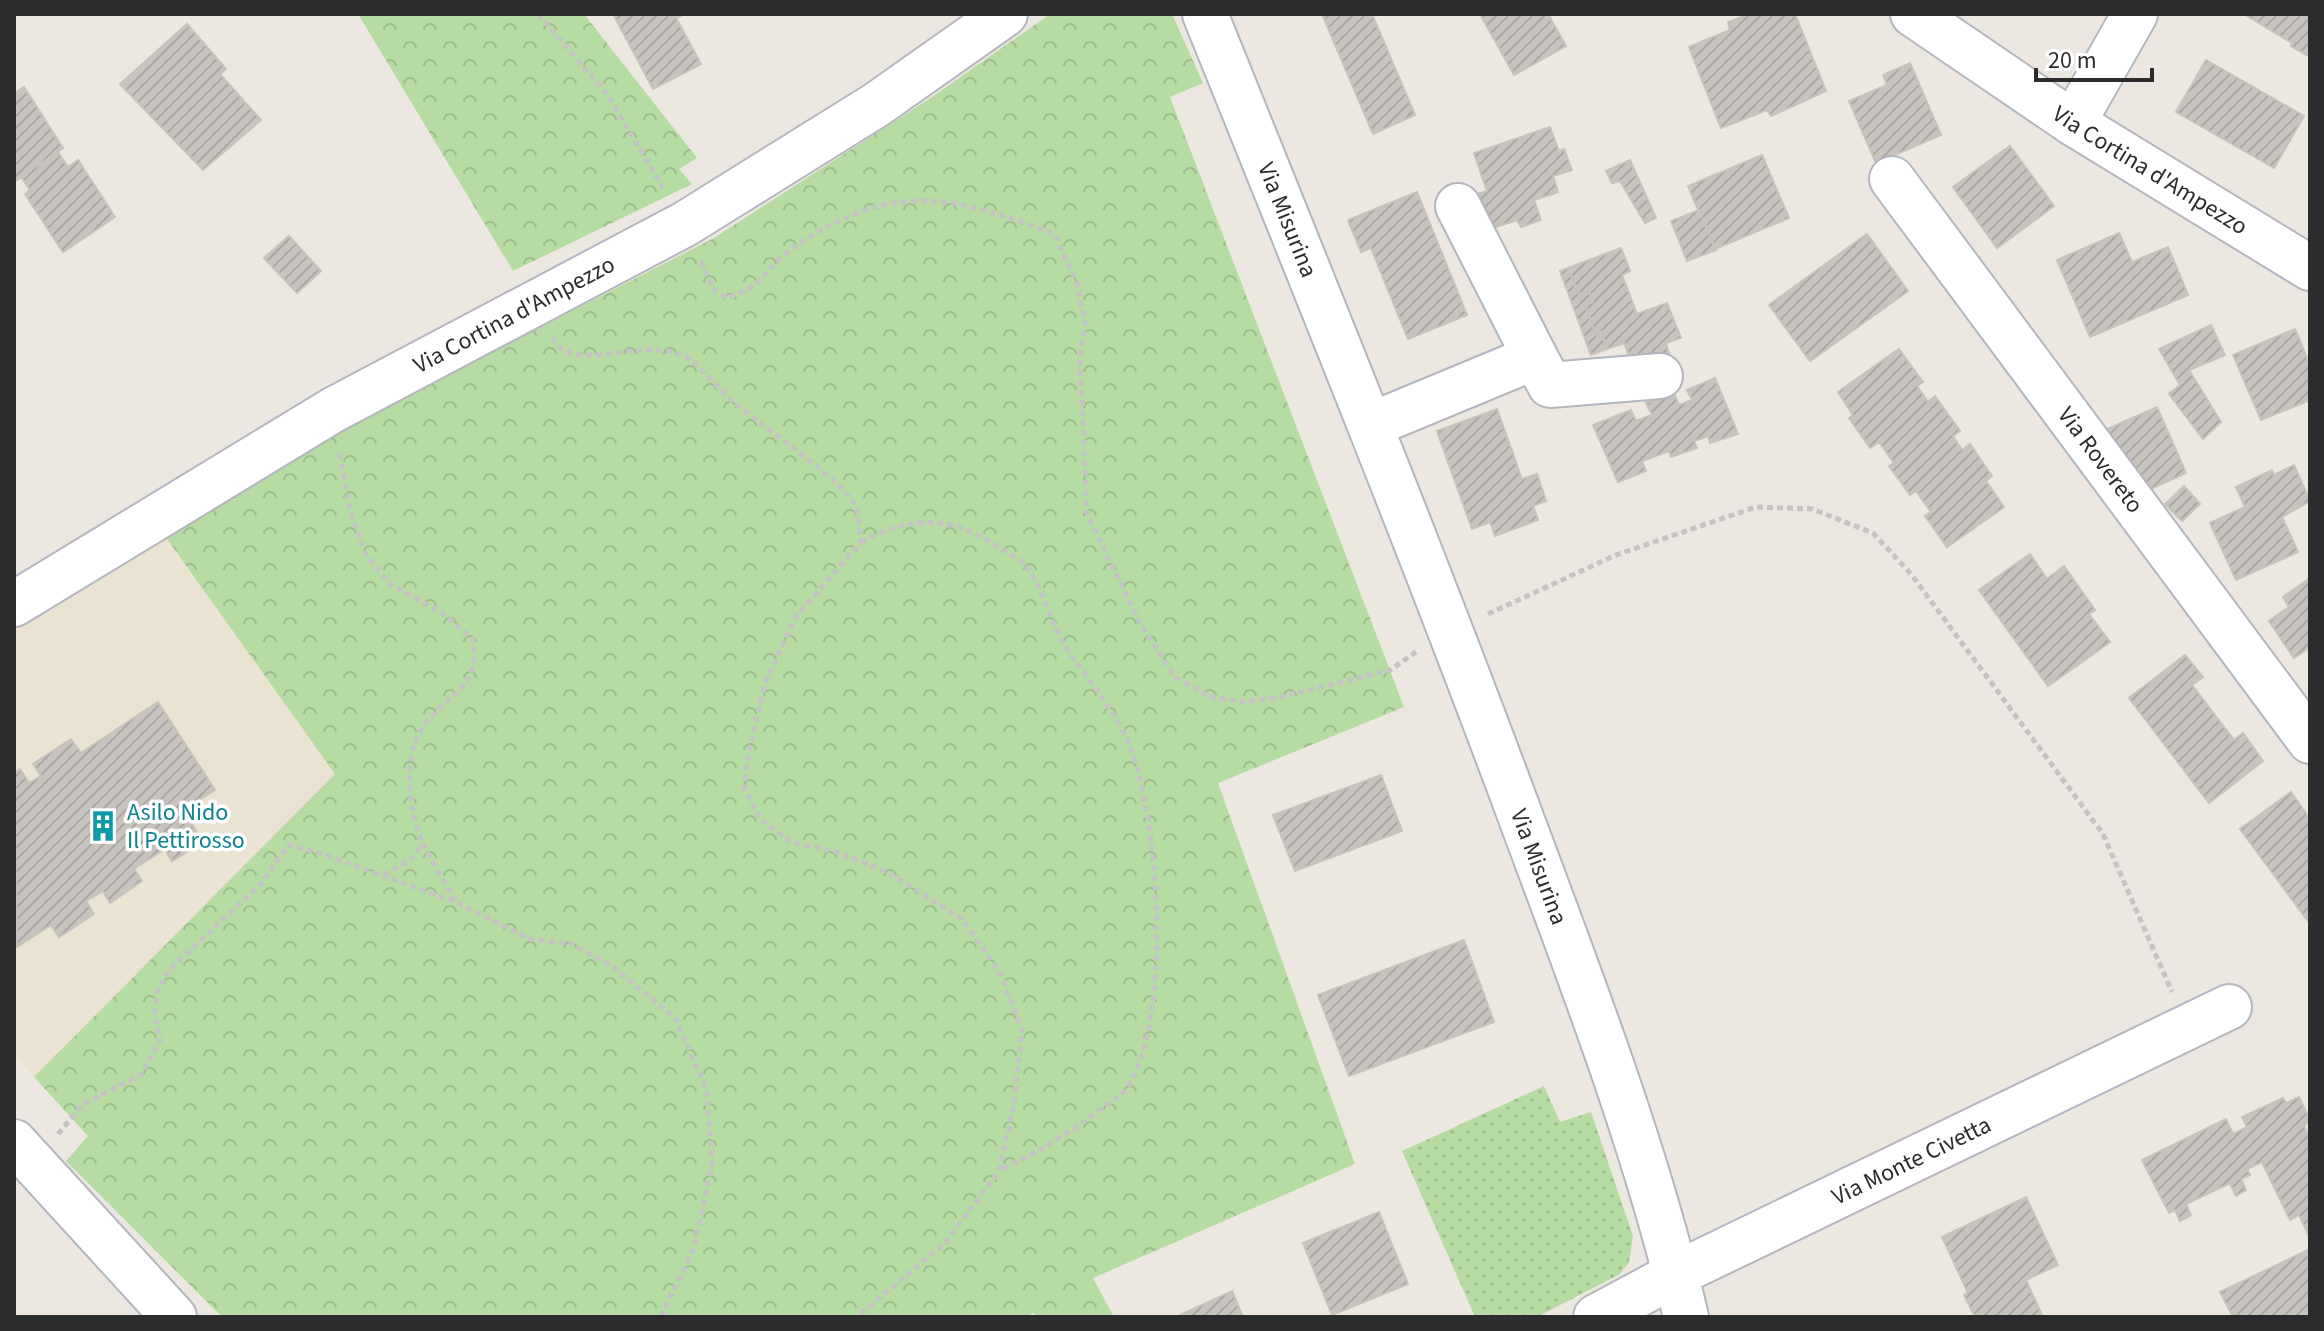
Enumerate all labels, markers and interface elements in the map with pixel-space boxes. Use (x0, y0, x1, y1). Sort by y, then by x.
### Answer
scale bar (2036, 32, 2152, 82)
text: 20 m (2048, 43, 2097, 78)
street label: Via Cortina d'Ampezzo (2045, 96, 2255, 243)
street label: Via Misurina (1249, 157, 1327, 283)
street label: Via Cortina d'Ampezzo (407, 247, 621, 382)
street label: Via Rovereto (2049, 399, 2152, 520)
place label: Asilo Nido Il Pettirosso (127, 795, 245, 858)
street label: Via Misurina (1502, 804, 1577, 930)
building icon: Asilo Nido Il Pettirosso (86, 809, 120, 843)
street label: Via Monte Civetta (1826, 1107, 1997, 1214)

